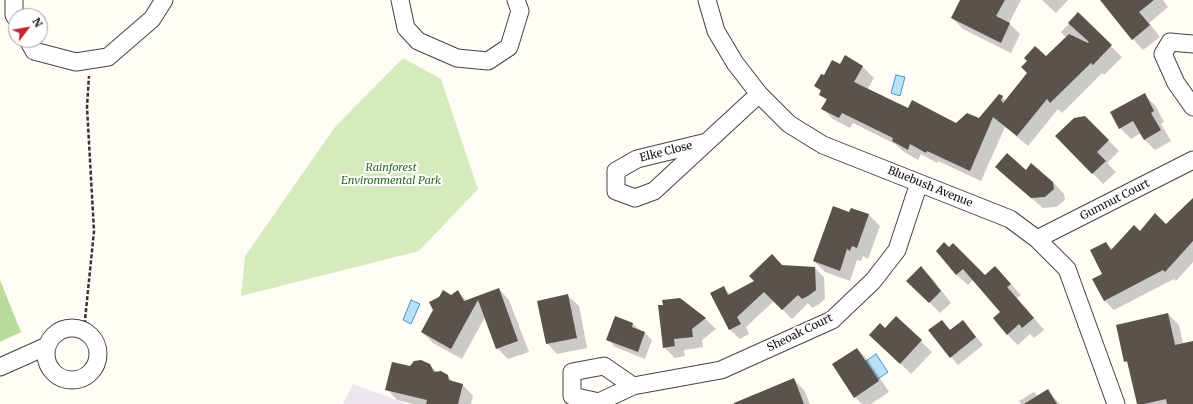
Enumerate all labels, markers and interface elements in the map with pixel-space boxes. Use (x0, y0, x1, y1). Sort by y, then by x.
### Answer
north arrow (8, 8, 48, 48)
text: N (29, 15, 46, 30)
street label: Elke Close (638, 139, 694, 165)
park label: Rainforest Environmental Park (341, 161, 441, 187)
street label: Bluebush Avenue (886, 164, 974, 210)
street label: Gumnut Court (1078, 177, 1152, 223)
street label: Sheoak Court (765, 311, 835, 355)

